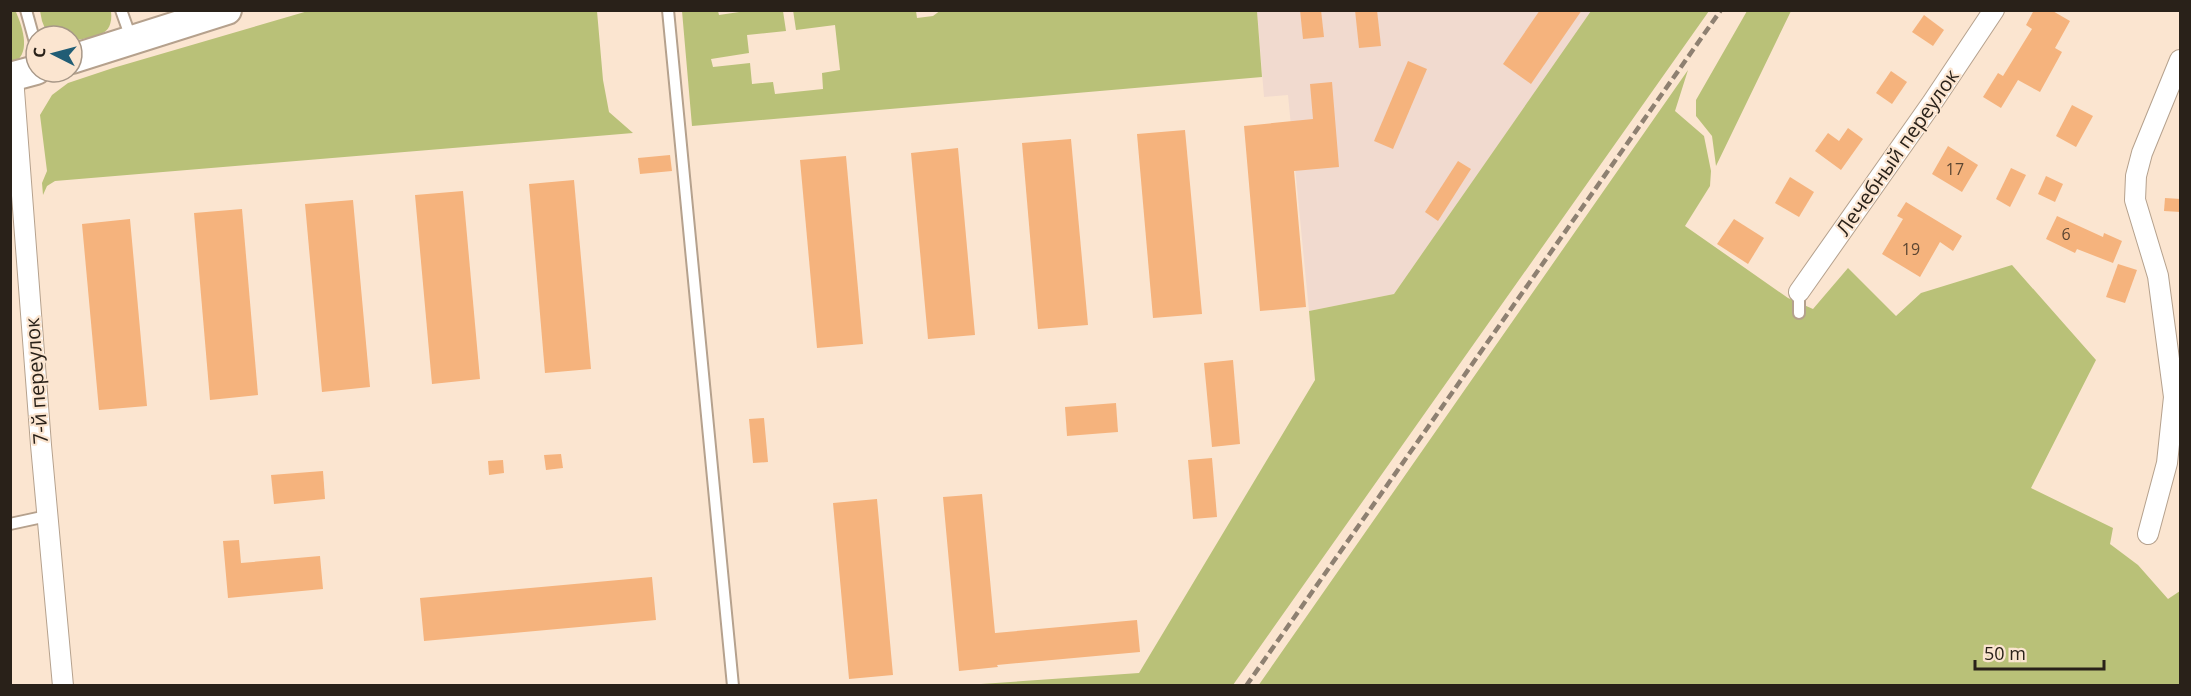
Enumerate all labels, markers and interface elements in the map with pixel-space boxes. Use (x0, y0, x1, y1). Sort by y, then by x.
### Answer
north arrow (24, 24, 84, 84)
text: С (28, 46, 51, 59)
street label: Лечебный переулок (1829, 63, 1965, 241)
house number: 17 (1946, 158, 1964, 180)
house number: 6 (2061, 223, 2071, 245)
house number: 19 (1902, 238, 1920, 260)
street label: 7-й переулок (18, 316, 54, 445)
scale bar (1975, 633, 2104, 671)
text: 50 m (1984, 641, 2026, 665)

